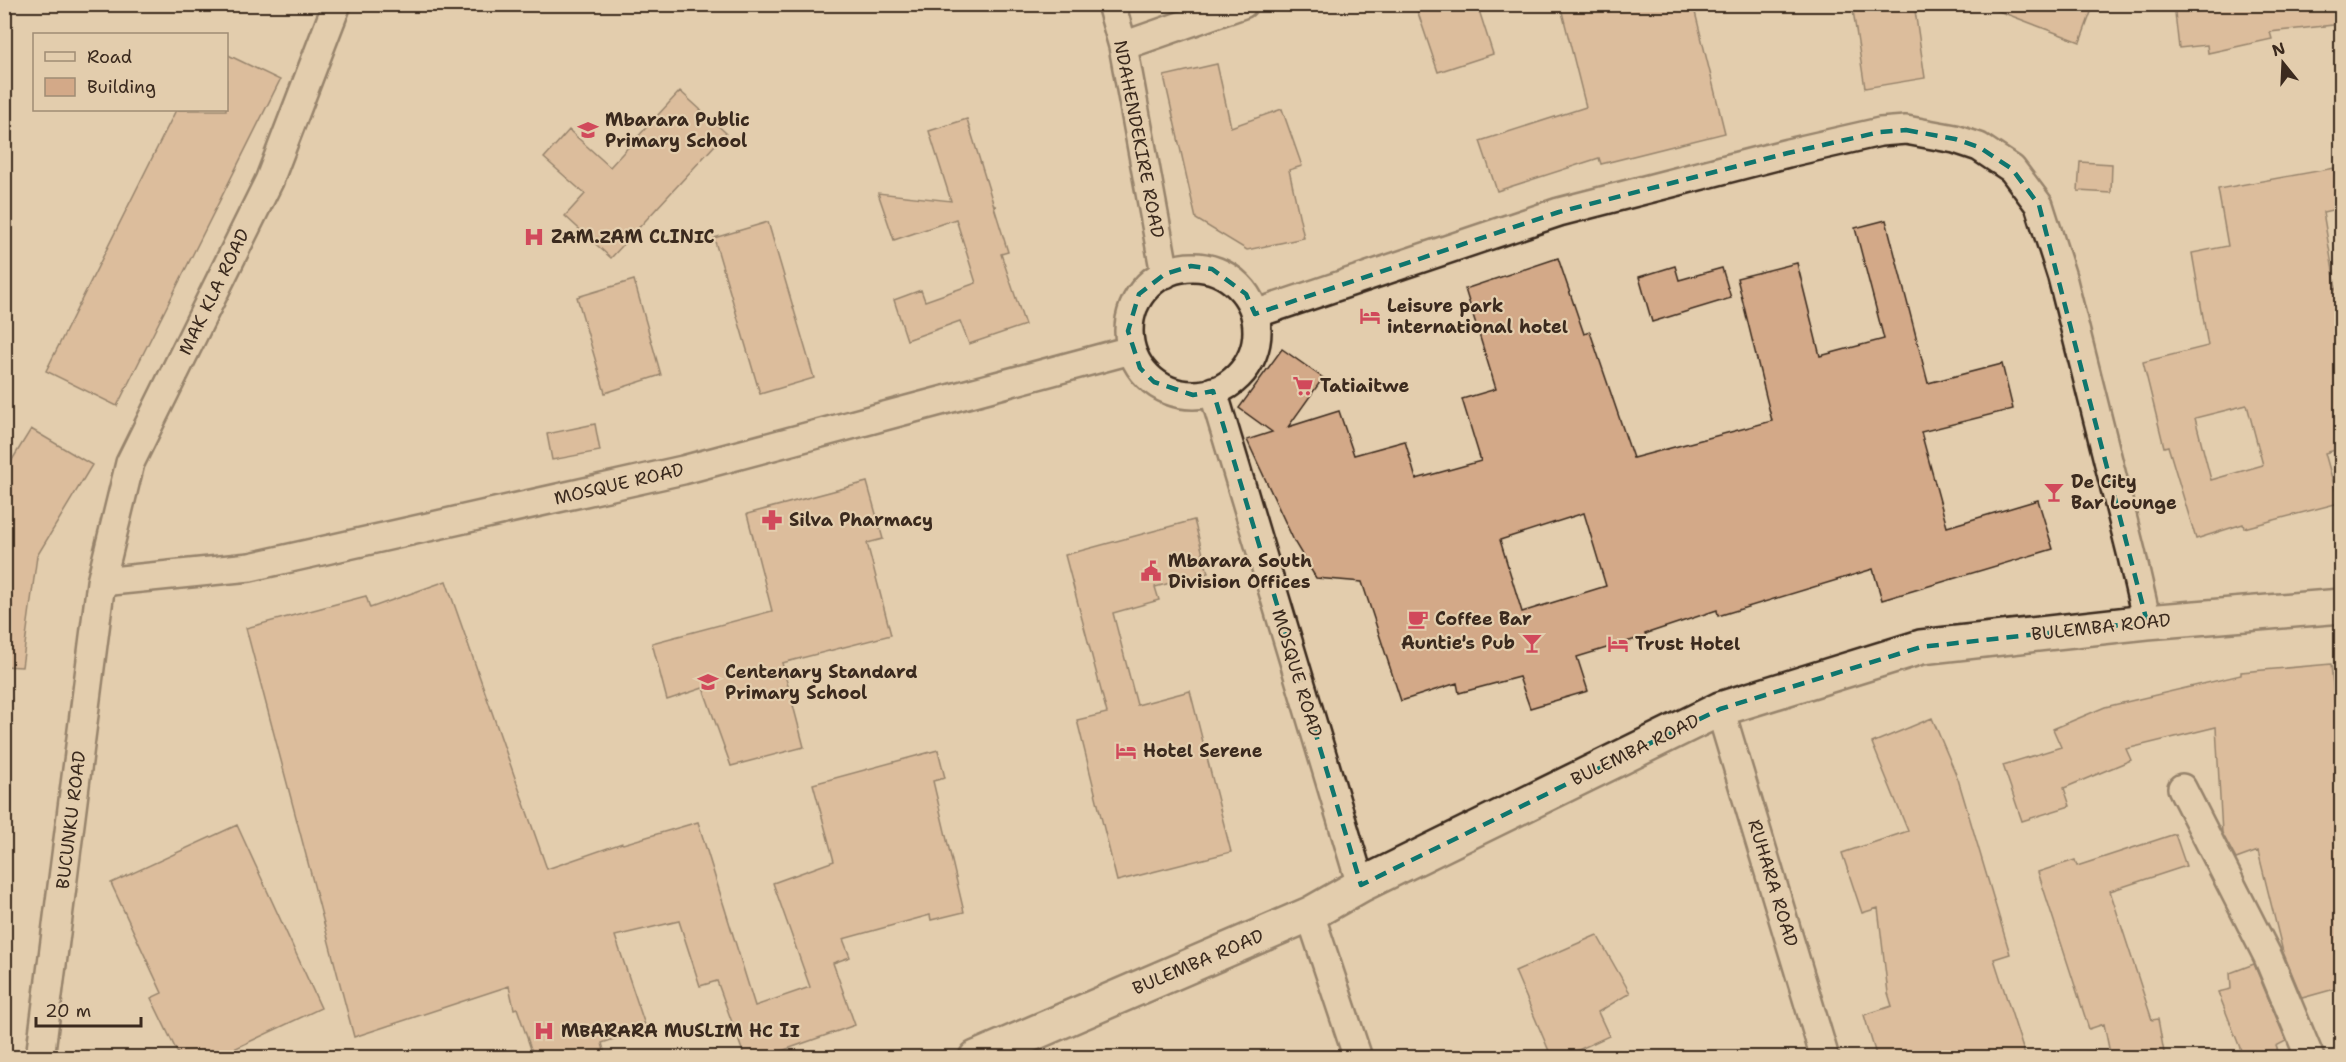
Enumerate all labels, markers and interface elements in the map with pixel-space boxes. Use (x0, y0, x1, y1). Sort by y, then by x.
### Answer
legend (33, 33, 228, 111)
north arrow (2253, 33, 2313, 93)
text: N (2269, 37, 2288, 61)
street label: NDAHENDEKIRE ROAD (1108, 38, 1170, 240)
text: Road (87, 45, 132, 69)
text: Building (87, 75, 156, 99)
place label: Mbarara Public Primary School (605, 108, 750, 153)
school or university icon: Mbarara Public Primary School (576, 118, 600, 142)
street label: MAK KLA ROAD (173, 225, 255, 359)
hospital icon: ZAM.ZAM CLINIC (522, 225, 546, 249)
place label: ZAM.ZAM CLINIC (551, 225, 715, 249)
place label: Leisure park international hotel (1387, 294, 1568, 339)
hotel icon: Leisure park international hotel (1358, 304, 1382, 328)
supermarket icon: Tatiaitwe (1291, 374, 1315, 398)
place label: Tatiaitwe (1320, 374, 1409, 398)
street label: MOSQUE ROAD (552, 457, 686, 511)
place label: De City Bar Lounge (2071, 470, 2177, 515)
bar icon: De City Bar Lounge (2042, 480, 2066, 504)
pharmacy icon: Silva Pharmacy (760, 508, 784, 532)
place label: Silva Pharmacy (789, 508, 933, 532)
place label: Mbarara South Division Offices (1168, 549, 1312, 594)
public building icon: Mbarara South Division Offices (1139, 559, 1163, 583)
street label: MOSQUE ROAD (1266, 606, 1328, 740)
cafe icon: Coffee Bar (1406, 607, 1430, 631)
place label: Coffee Bar (1435, 607, 1532, 631)
street label: BULEMBA ROAD (2030, 608, 2172, 646)
place label: Auntie's Pub (1401, 631, 1515, 655)
bar icon: Auntie's Pub (1520, 631, 1544, 655)
hotel icon: Trust Hotel (1606, 632, 1630, 656)
place label: Trust Hotel (1635, 632, 1740, 656)
place label: Centenary Standard Primary School (725, 660, 918, 705)
school or university icon: Centenary Standard Primary School (696, 670, 720, 694)
street label: BULEMBA ROAD (1567, 708, 1703, 792)
hotel icon: Hotel Serene (1114, 739, 1138, 763)
place label: Hotel Serene (1143, 739, 1263, 763)
street label: BUCUNKU ROAD (51, 750, 91, 890)
street label: RUHARA ROAD (1742, 816, 1804, 950)
street label: BULEMBA ROAD (1129, 924, 1267, 1000)
scale bar (36, 990, 141, 1028)
text: 20 m (45, 999, 91, 1023)
hospital icon: MBARARA MUSLIM HC II (532, 1019, 556, 1043)
place label: MBARARA MUSLIM HC II (561, 1019, 800, 1043)

